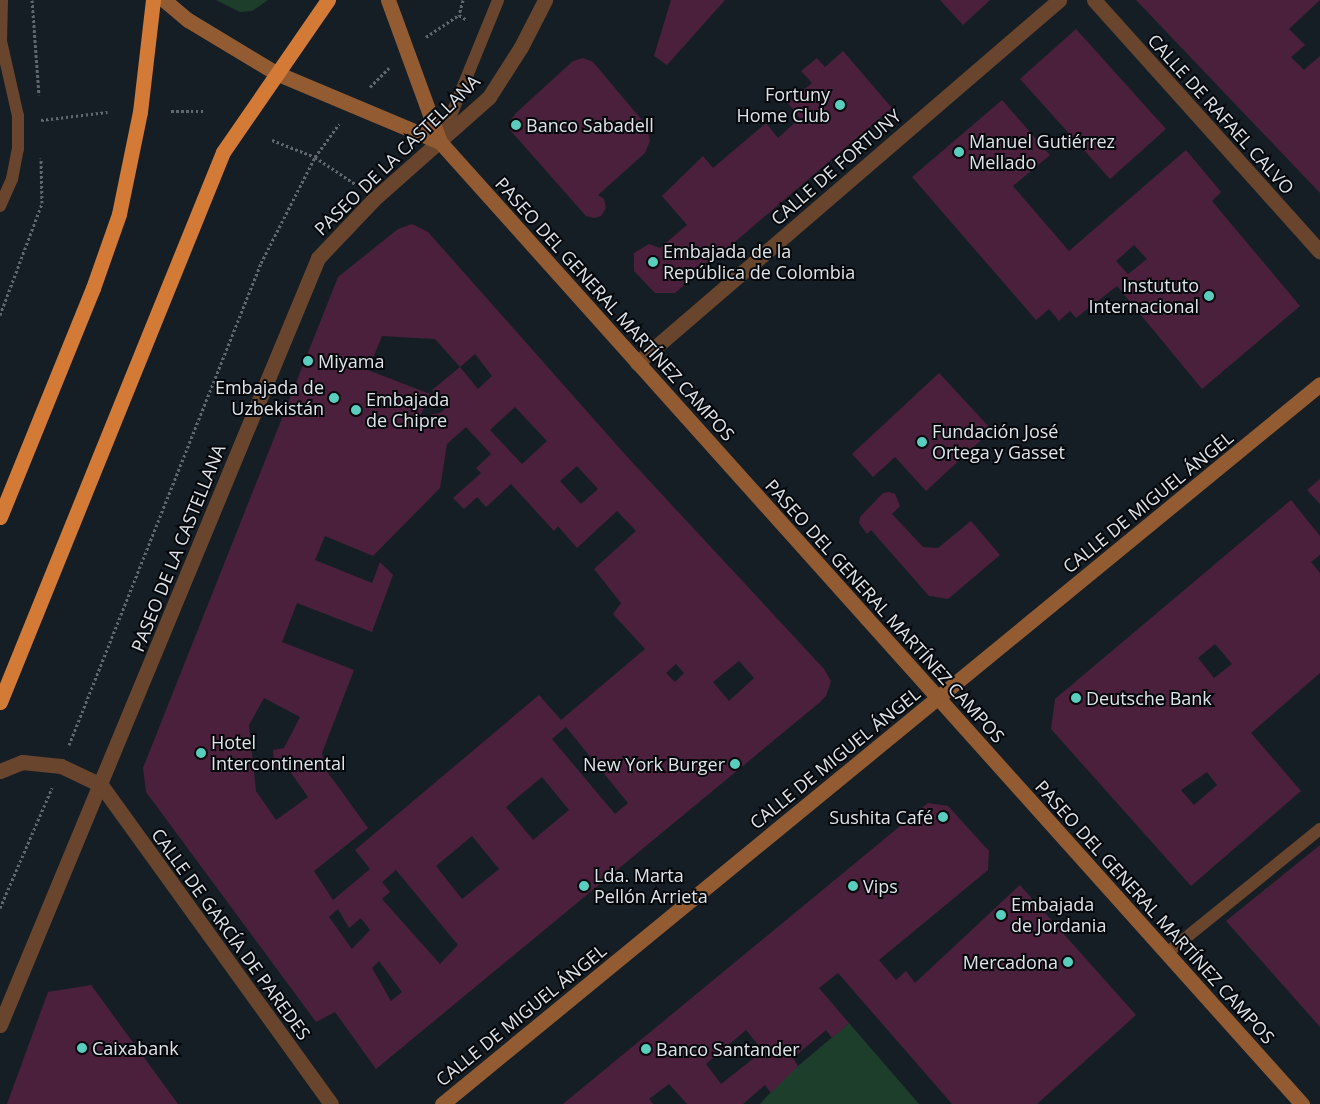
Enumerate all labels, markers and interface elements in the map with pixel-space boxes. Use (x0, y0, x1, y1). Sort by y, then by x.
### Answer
street label: CALLE DE RAFAEL CALVO (1143, 29, 1299, 199)
street label: PASEO DE LA CASTELLANA (310, 70, 484, 240)
place label: Fortuny Home Club (737, 84, 830, 126)
marker: Fortuny Home Club (834, 99, 846, 111)
street label: CALLE DE FORTUNY (767, 105, 905, 229)
place label: Banco Sabadell (526, 114, 654, 136)
marker: Banco Sabadell (510, 119, 522, 131)
place label: Manuel Gutiérrez Mellado (969, 131, 1115, 173)
marker: Manuel Gutiérrez Mellado (953, 146, 965, 158)
street label: PASEO DEL GENERAL MARTÍNEZ CAMPOS (491, 173, 739, 445)
place label: Embajada de la República de Colombia (663, 241, 855, 284)
marker: Embajada de la República de Colombia (647, 256, 659, 268)
place label: Instututo Internacional (1088, 275, 1199, 318)
marker: Instututo Internacional (1203, 290, 1215, 302)
place label: Miyama (318, 350, 384, 372)
marker: Miyama (302, 355, 314, 367)
place label: Embajada de Uzbekistán (215, 377, 324, 419)
place label: Embajada de Chipre (366, 389, 449, 432)
marker: Embajada de Uzbekistán (328, 392, 340, 404)
marker: Embajada de Chipre (350, 404, 362, 416)
place label: Fundación José Ortega y Gasset (932, 421, 1065, 464)
street label: CALLE DE MIGUEL ÁNGEL (1058, 427, 1238, 577)
marker: Fundación José Ortega y Gasset (916, 436, 928, 448)
street label: PASEO DE LA CASTELLANA (126, 441, 230, 655)
street label: PASEO DEL GENERAL MARTÍNEZ CAMPOS (761, 475, 1009, 747)
street label: CALLE DE MIGUEL ÁNGEL (745, 683, 925, 833)
place label: Deutsche Bank (1086, 687, 1212, 709)
marker: Deutsche Bank (1070, 692, 1082, 704)
place label: Hotel Intercontinental (211, 732, 346, 774)
marker: Hotel Intercontinental (195, 747, 207, 759)
place label: New York Burger (583, 753, 725, 775)
marker: New York Burger (729, 758, 741, 770)
street label: PASEO DEL GENERAL MARTÍNEZ CAMPOS (1031, 776, 1279, 1048)
place label: Sushita Café (829, 806, 933, 828)
marker: Sushita Café (937, 811, 949, 823)
street label: CALLE DE GARCÍA DE PAREDES (147, 824, 315, 1044)
place label: Lda. Marta Pellón Arrieta (594, 865, 708, 908)
place label: Vips (863, 875, 898, 897)
marker: Lda. Marta Pellón Arrieta (578, 880, 590, 892)
marker: Vips (847, 880, 859, 892)
place label: Embajada de Jordania (1011, 894, 1106, 936)
marker: Embajada de Jordania (995, 909, 1007, 921)
street label: CALLE DE MIGUEL ÁNGEL (431, 940, 611, 1090)
place label: Mercadona (963, 951, 1058, 973)
marker: Mercadona (1062, 956, 1074, 968)
place label: Caixabank (92, 1037, 179, 1059)
place label: Banco Santander (656, 1038, 800, 1060)
marker: Caixabank (76, 1042, 88, 1054)
marker: Banco Santander (640, 1043, 652, 1055)

